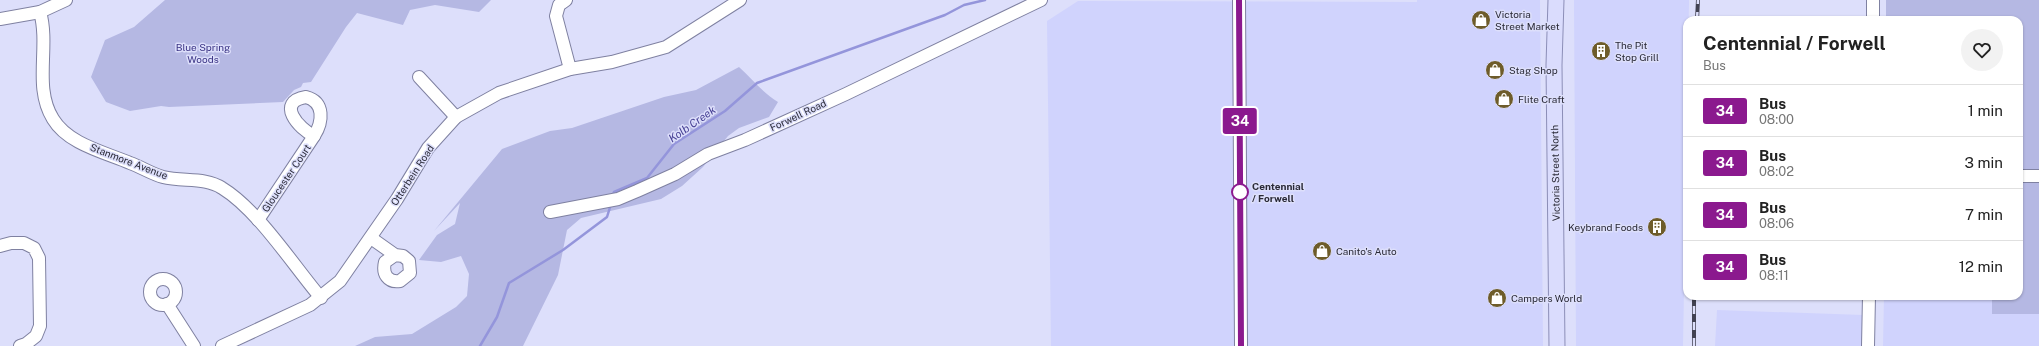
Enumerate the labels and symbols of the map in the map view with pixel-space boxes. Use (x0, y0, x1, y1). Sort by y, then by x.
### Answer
place label: Victoria Street Market (1495, 8, 1560, 32)
shop icon: Victoria Street Market (1470, 9, 1492, 31)
place label: The Pit Stop Grill (1615, 39, 1659, 63)
building icon: The Pit Stop Grill (1590, 40, 1612, 62)
park label: Blue Spring Woods (176, 41, 230, 65)
shop icon: Stag Shop (1484, 59, 1506, 81)
place label: Stag Shop (1509, 64, 1558, 76)
shop icon: Flite Craft (1493, 88, 1515, 110)
place label: Flite Craft (1518, 93, 1565, 105)
street label: Forwell Road (768, 97, 828, 133)
water label: Kolb Creek (666, 103, 718, 145)
line badge: 34 (1222, 108, 1258, 134)
street label: Victoria Street North (1548, 125, 1562, 221)
street label: Stanmore Avenue (88, 141, 170, 181)
street label: Gloucester Court (259, 142, 313, 214)
street label: Otterbein Road (388, 142, 436, 208)
place label: Centennial / Forwell (1252, 180, 1304, 204)
marker: Centennial / Forwell (1231, 183, 1249, 201)
building icon: Keybrand Foods (1646, 216, 1668, 238)
place label: Keybrand Foods (1568, 221, 1643, 233)
shop icon: Canito's Auto (1311, 240, 1333, 262)
place label: Canito's Auto (1336, 245, 1397, 257)
shop icon: Campers World (1486, 287, 1508, 309)
place label: Campers World (1511, 292, 1582, 304)

